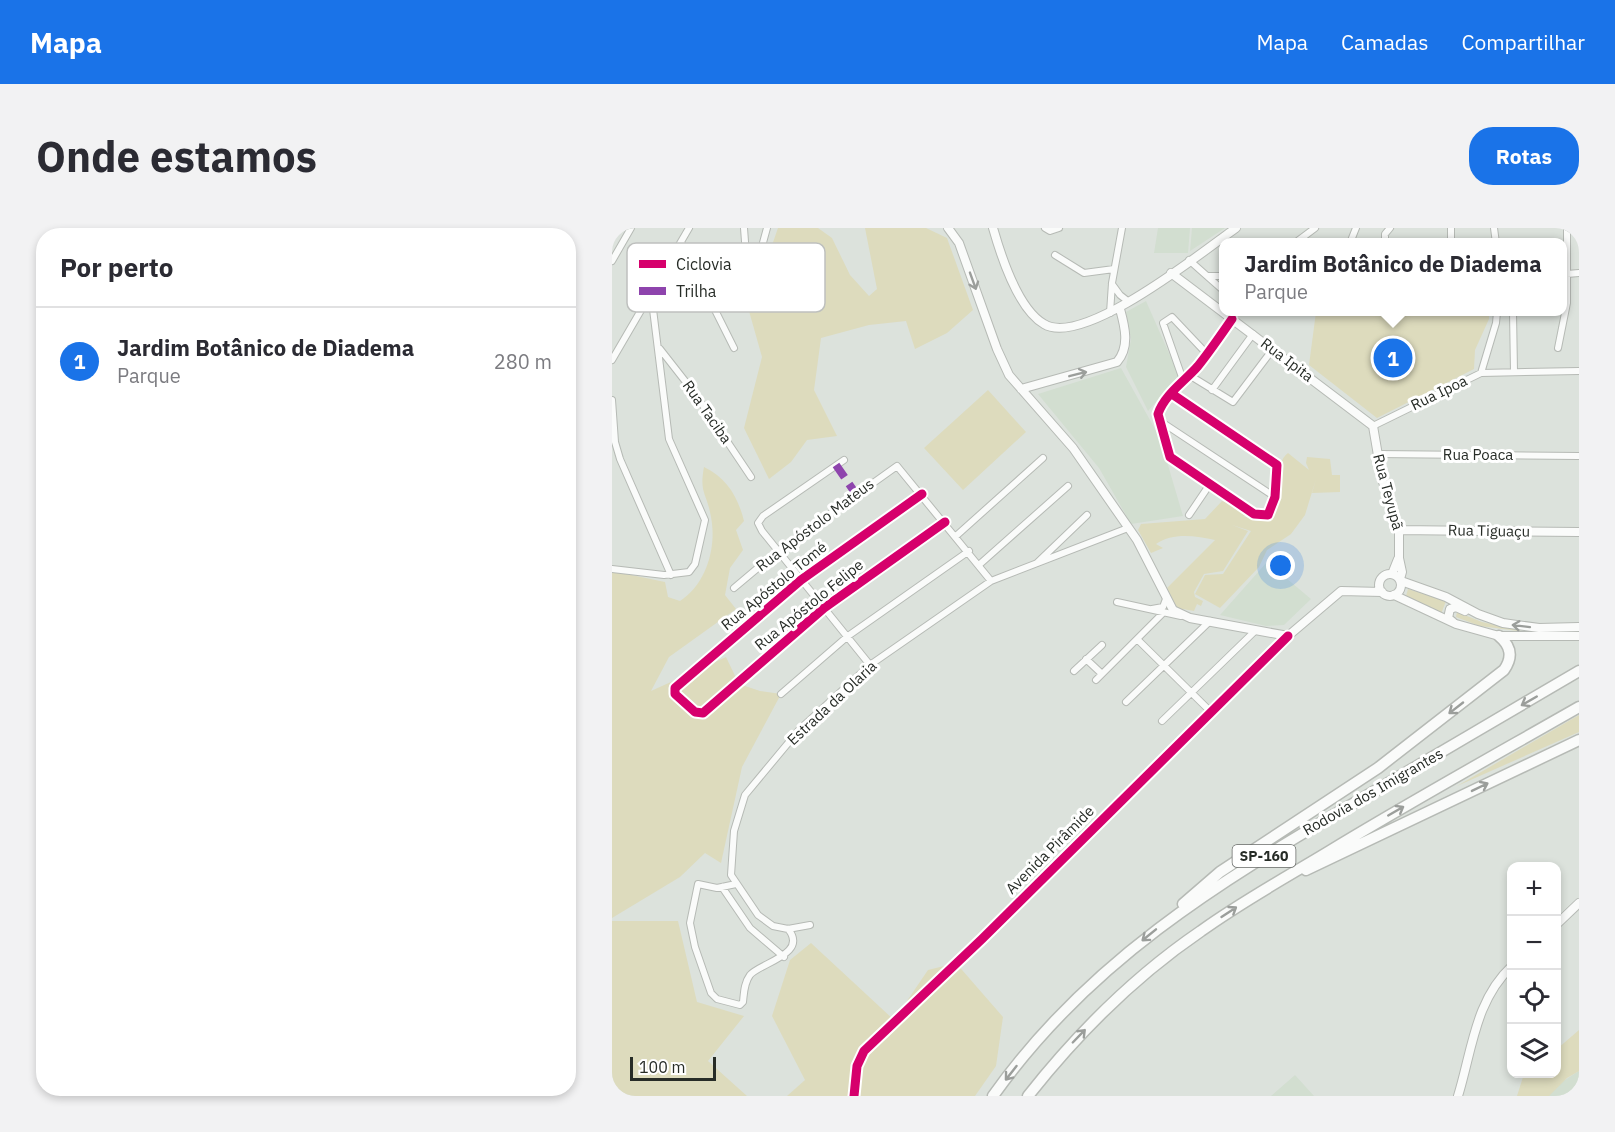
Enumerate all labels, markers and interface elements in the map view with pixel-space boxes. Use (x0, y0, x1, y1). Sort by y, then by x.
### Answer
text: Mapa (30, 24, 102, 61)
text: Mapa (1256, 28, 1308, 56)
text: Camadas (1341, 28, 1428, 56)
text: Compartilhar (1461, 28, 1585, 56)
button: Rotas (1469, 127, 1579, 185)
text: Onde estamos (36, 129, 317, 184)
popup (1219, 238, 1567, 316)
legend (627, 243, 825, 312)
text: Jardim Botânico de Diadema (1244, 249, 1542, 278)
text: Por perto (60, 250, 173, 284)
text: Ciclovia (676, 254, 732, 274)
one-way arrow (968, 271, 979, 289)
text: Parque (1244, 278, 1308, 305)
text: Trilha (676, 281, 717, 301)
text: Jardim Botânico de Diadema (117, 333, 414, 362)
street label: Rua Ipita (1257, 334, 1318, 386)
pin: 1 (1374, 336, 1412, 380)
text: 1 (74, 348, 86, 375)
text: 280 m (494, 348, 552, 375)
text: Parque (117, 362, 181, 389)
one-way arrow (1068, 367, 1087, 379)
street label: Rua Ipoa (1407, 371, 1470, 414)
street label: Rua Taciba (679, 376, 736, 447)
street label: Rua Poaca (1443, 445, 1513, 464)
street label: Rua Teyupã (1369, 452, 1408, 532)
street label: Rua Apóstolo Mateus (752, 474, 877, 575)
street label: Rua Tiguaçu (1448, 520, 1530, 541)
street label: Rua Apóstolo Tomé (717, 537, 830, 634)
your location (1266, 551, 1295, 580)
street label: Rua Apóstolo Felipe (751, 555, 867, 654)
one-way arrow (1511, 620, 1531, 631)
street label: Estrada da Olaria (783, 656, 880, 749)
one-way arrow (1520, 695, 1537, 707)
one-way arrow (1449, 702, 1465, 715)
street label: Rodovia dos Imigrantes (1299, 744, 1446, 840)
one-way arrow (1471, 780, 1489, 792)
street label: Avenida Pirâmide (1001, 801, 1098, 898)
one-way arrow (1387, 805, 1404, 817)
road number: SP-160 (1232, 845, 1296, 867)
map controls (1507, 862, 1561, 1078)
button: + (1507, 862, 1561, 916)
one-way arrow (1220, 905, 1237, 917)
button: − (1507, 916, 1561, 970)
one-way arrow (1141, 929, 1157, 942)
button: locate (1507, 970, 1561, 1024)
button: layers (1507, 1024, 1561, 1078)
one-way arrow (1072, 1028, 1087, 1043)
scale bar (630, 1054, 716, 1082)
text: 100 m (639, 1057, 686, 1077)
one-way arrow (1004, 1064, 1017, 1080)

